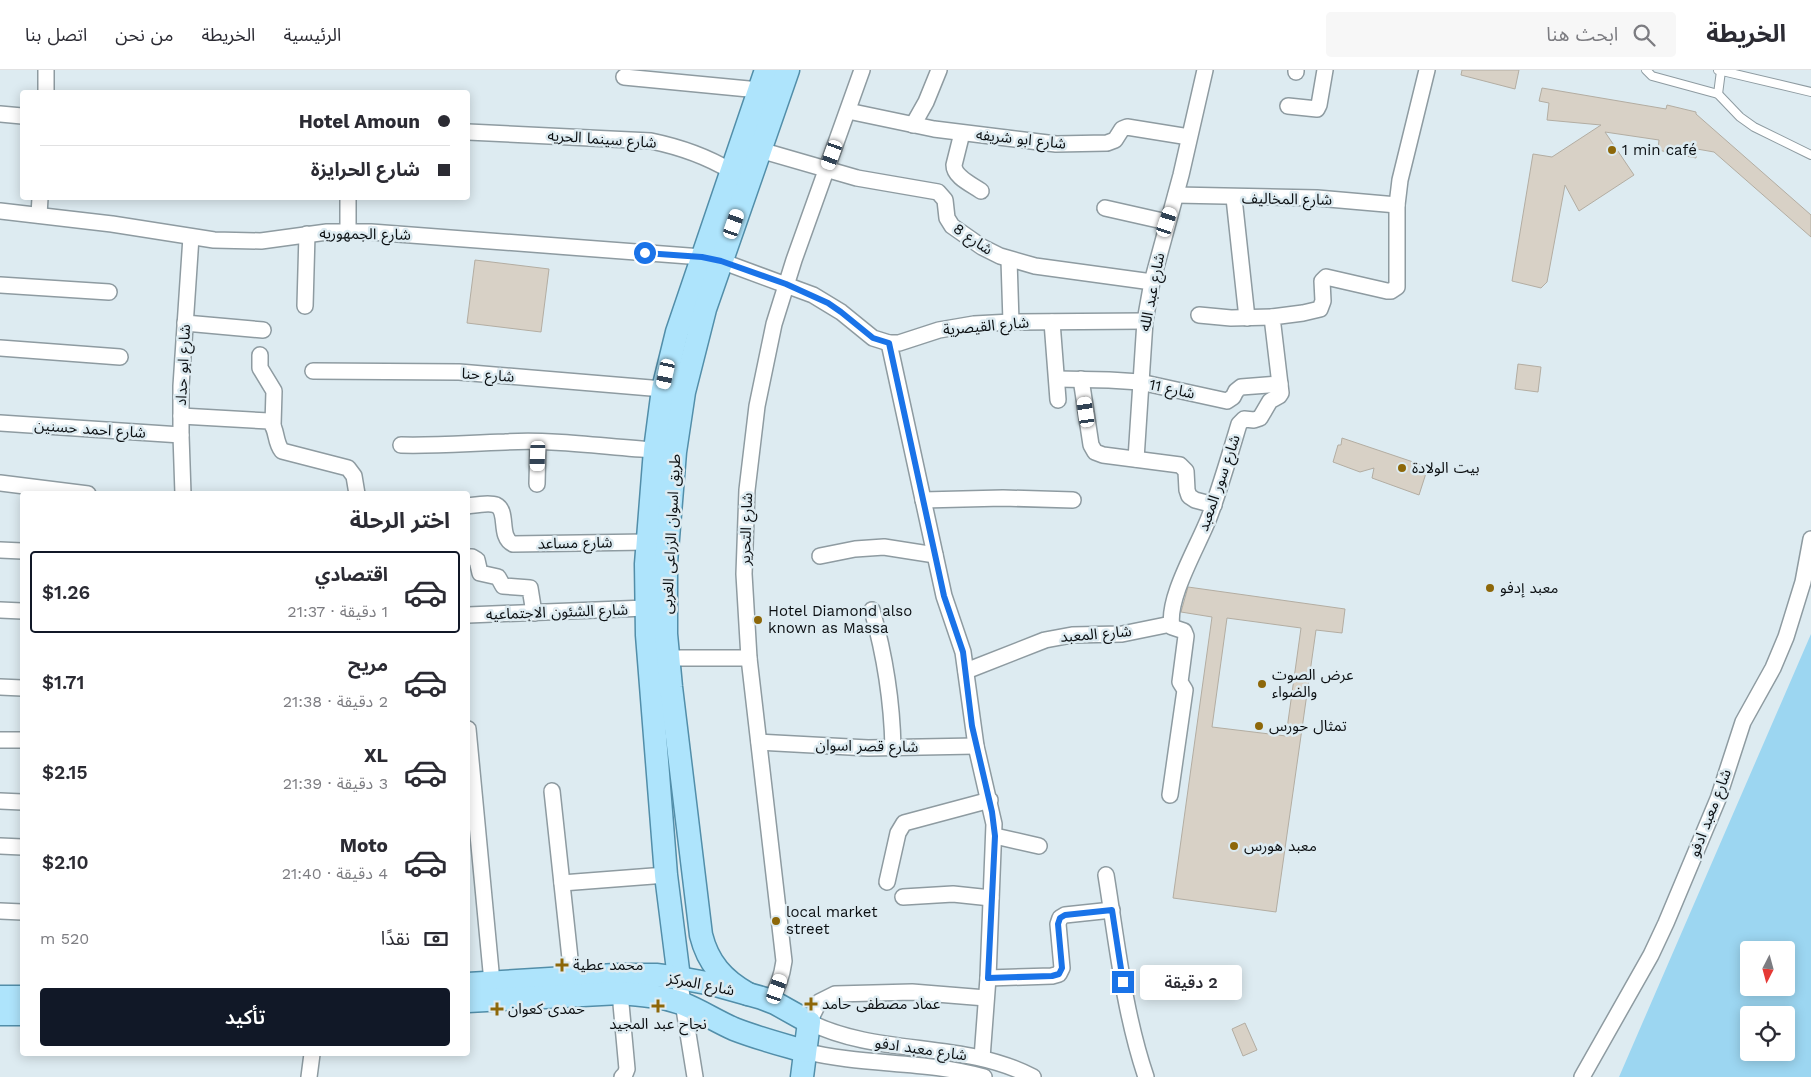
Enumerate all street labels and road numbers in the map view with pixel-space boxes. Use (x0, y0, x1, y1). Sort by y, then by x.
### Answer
street label: شارع ابو شريفه (975, 125, 1067, 156)
street label: شارع سينما الحريه (547, 126, 657, 155)
street label: شارع المخاليف (1242, 189, 1333, 212)
street label: شارع 8 (948, 219, 996, 261)
street label: شارع الجمهوريه (319, 224, 411, 247)
street label: شارع عبد الله (1136, 251, 1171, 333)
street label: شارع القيصرية (942, 313, 1030, 342)
street label: شارع ابو حداد (172, 324, 197, 406)
street label: شارع حنا (461, 364, 515, 389)
street label: شارع 11 (1147, 375, 1197, 406)
street label: شارع احمد حسنين (33, 416, 147, 445)
street label: شارع سور المعبد (1194, 432, 1247, 535)
street label: طريق اسوان الزراعى الغربى (658, 453, 685, 615)
street label: شارع التحرير (736, 492, 759, 567)
street label: شارع مساعد (537, 533, 613, 556)
street label: شارع الشئون الاجتماعيه (486, 601, 629, 626)
street label: شارع المعبد (1060, 622, 1133, 649)
street label: شارع قصر اسوان (815, 736, 919, 759)
street label: شارع معبد ادفو (1685, 766, 1738, 861)
street label: شارع المركز (664, 968, 736, 1002)
street label: شارع معبد ادفو (873, 1034, 968, 1067)

